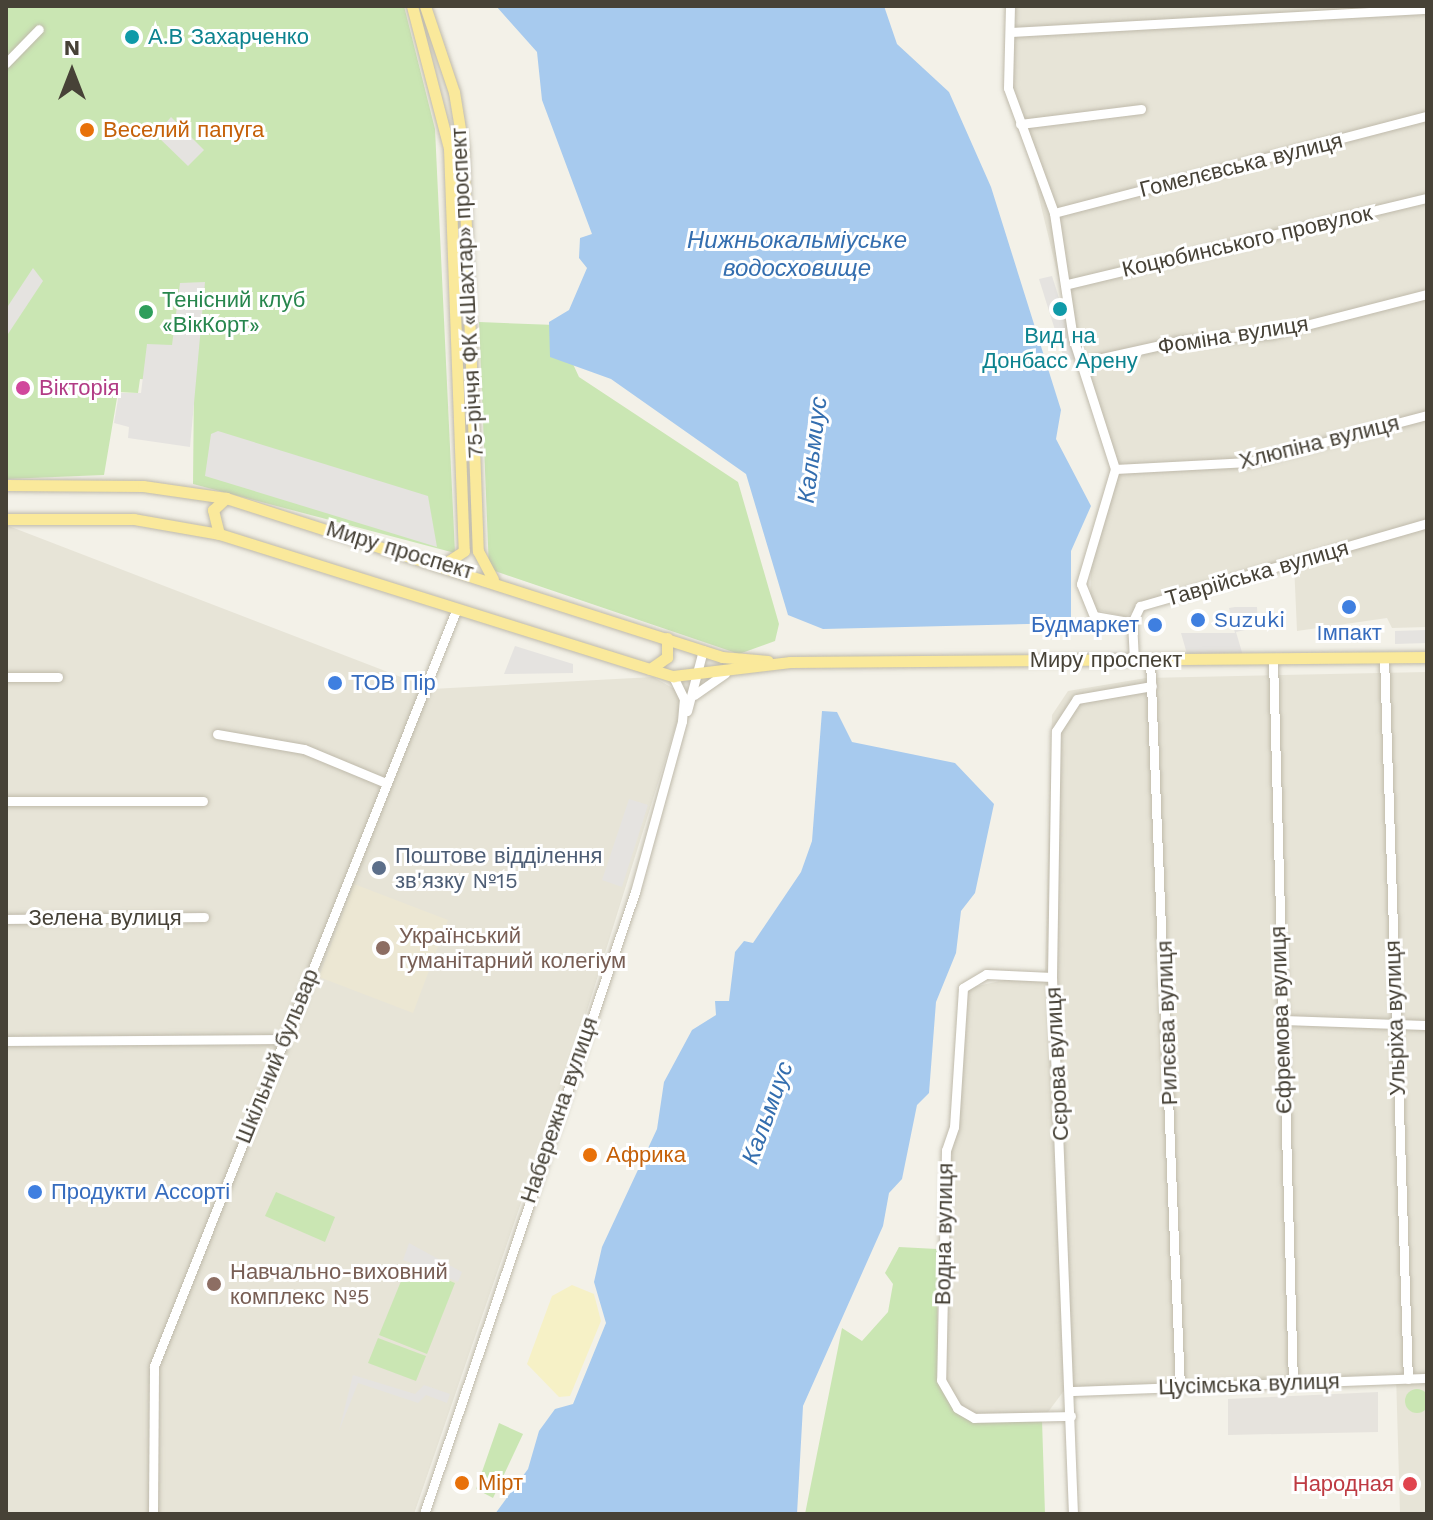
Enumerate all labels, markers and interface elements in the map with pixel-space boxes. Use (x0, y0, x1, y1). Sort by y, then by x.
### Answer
place label: А.В Захарченко (148, 24, 309, 50)
marker: А.В Захарченко (123, 28, 141, 46)
north arrow (32, 32, 112, 112)
text: N (64, 35, 80, 60)
place label: Веселий папуга (103, 117, 264, 143)
marker: Веселий папуга (78, 121, 96, 139)
street label: 75-річчя ФК «Шахтар» проспект (445, 127, 489, 459)
street label: Гомелєвська вулиця (1137, 127, 1345, 203)
street label: Коцюбинського провулок (1119, 199, 1375, 283)
water label: Нижньокальміуське водосховище (687, 227, 907, 283)
place label: Тенісний клуб «ВікКорт» (162, 286, 305, 338)
marker: Вид на Донбасс Арену (1051, 300, 1069, 318)
marker: Тенісний клуб «ВікКорт» (137, 303, 155, 321)
street label: Фоміна вулиця (1156, 310, 1310, 360)
place label: Вид на Донбасс Арену (982, 322, 1138, 374)
place label: Вікторія (39, 375, 120, 401)
marker: Вікторія (14, 379, 32, 397)
water label: Кальмиус (792, 395, 834, 505)
street label: Хлюпіна вулиця (1236, 409, 1402, 475)
street label: Миру проспект (323, 515, 477, 585)
street label: Таврійська вулиця (1162, 534, 1352, 612)
marker: Iмпакт (1340, 598, 1358, 616)
place label: Suzuki (1214, 607, 1285, 633)
marker: Suzuki (1189, 611, 1207, 629)
place label: Будмаркет (1031, 612, 1139, 638)
marker: Будмаркет (1146, 616, 1164, 634)
place label: Iмпакт (1316, 620, 1382, 646)
street label: Миру проспект (1030, 647, 1182, 673)
place label: ТОВ Пір (351, 670, 436, 696)
marker: ТОВ Пір (326, 674, 344, 692)
place label: Поштове відділення зв'язку №15 (395, 842, 602, 894)
marker: Поштове відділення зв'язку №15 (370, 859, 388, 877)
street label: Зелена вулиця (28, 905, 182, 931)
place label: Український гуманітарний колегіум (399, 922, 626, 974)
street label: Єфремова вулиця (1265, 925, 1297, 1115)
marker: Український гуманітарний колегіум (374, 939, 392, 957)
street label: Рилєєва вулиця (1151, 940, 1183, 1106)
street label: Ульріха вулиця (1379, 940, 1411, 1096)
street label: Шкільний бульвар (230, 965, 324, 1147)
street label: Сєрова вулиця (1040, 986, 1074, 1142)
street label: Набережна вулиця (515, 1014, 603, 1206)
water label: Кальмиус (736, 1058, 800, 1168)
place label: Африка (606, 1142, 686, 1168)
marker: Африка (581, 1146, 599, 1164)
street label: Водна вулиця (930, 1163, 958, 1305)
place label: Продукти Ассорті (51, 1179, 230, 1205)
marker: Продукти Ассорті (26, 1183, 44, 1201)
place label: Навчально-виховний комплекс №5 (230, 1258, 448, 1310)
marker: Навчально-виховний комплекс №5 (205, 1275, 223, 1293)
street label: Цусімська вулиця (1158, 1368, 1340, 1400)
place label: Мірт (478, 1470, 523, 1496)
place label: Народная (1293, 1471, 1394, 1497)
marker: Мірт (453, 1474, 471, 1492)
marker: Народная (1401, 1475, 1419, 1493)

